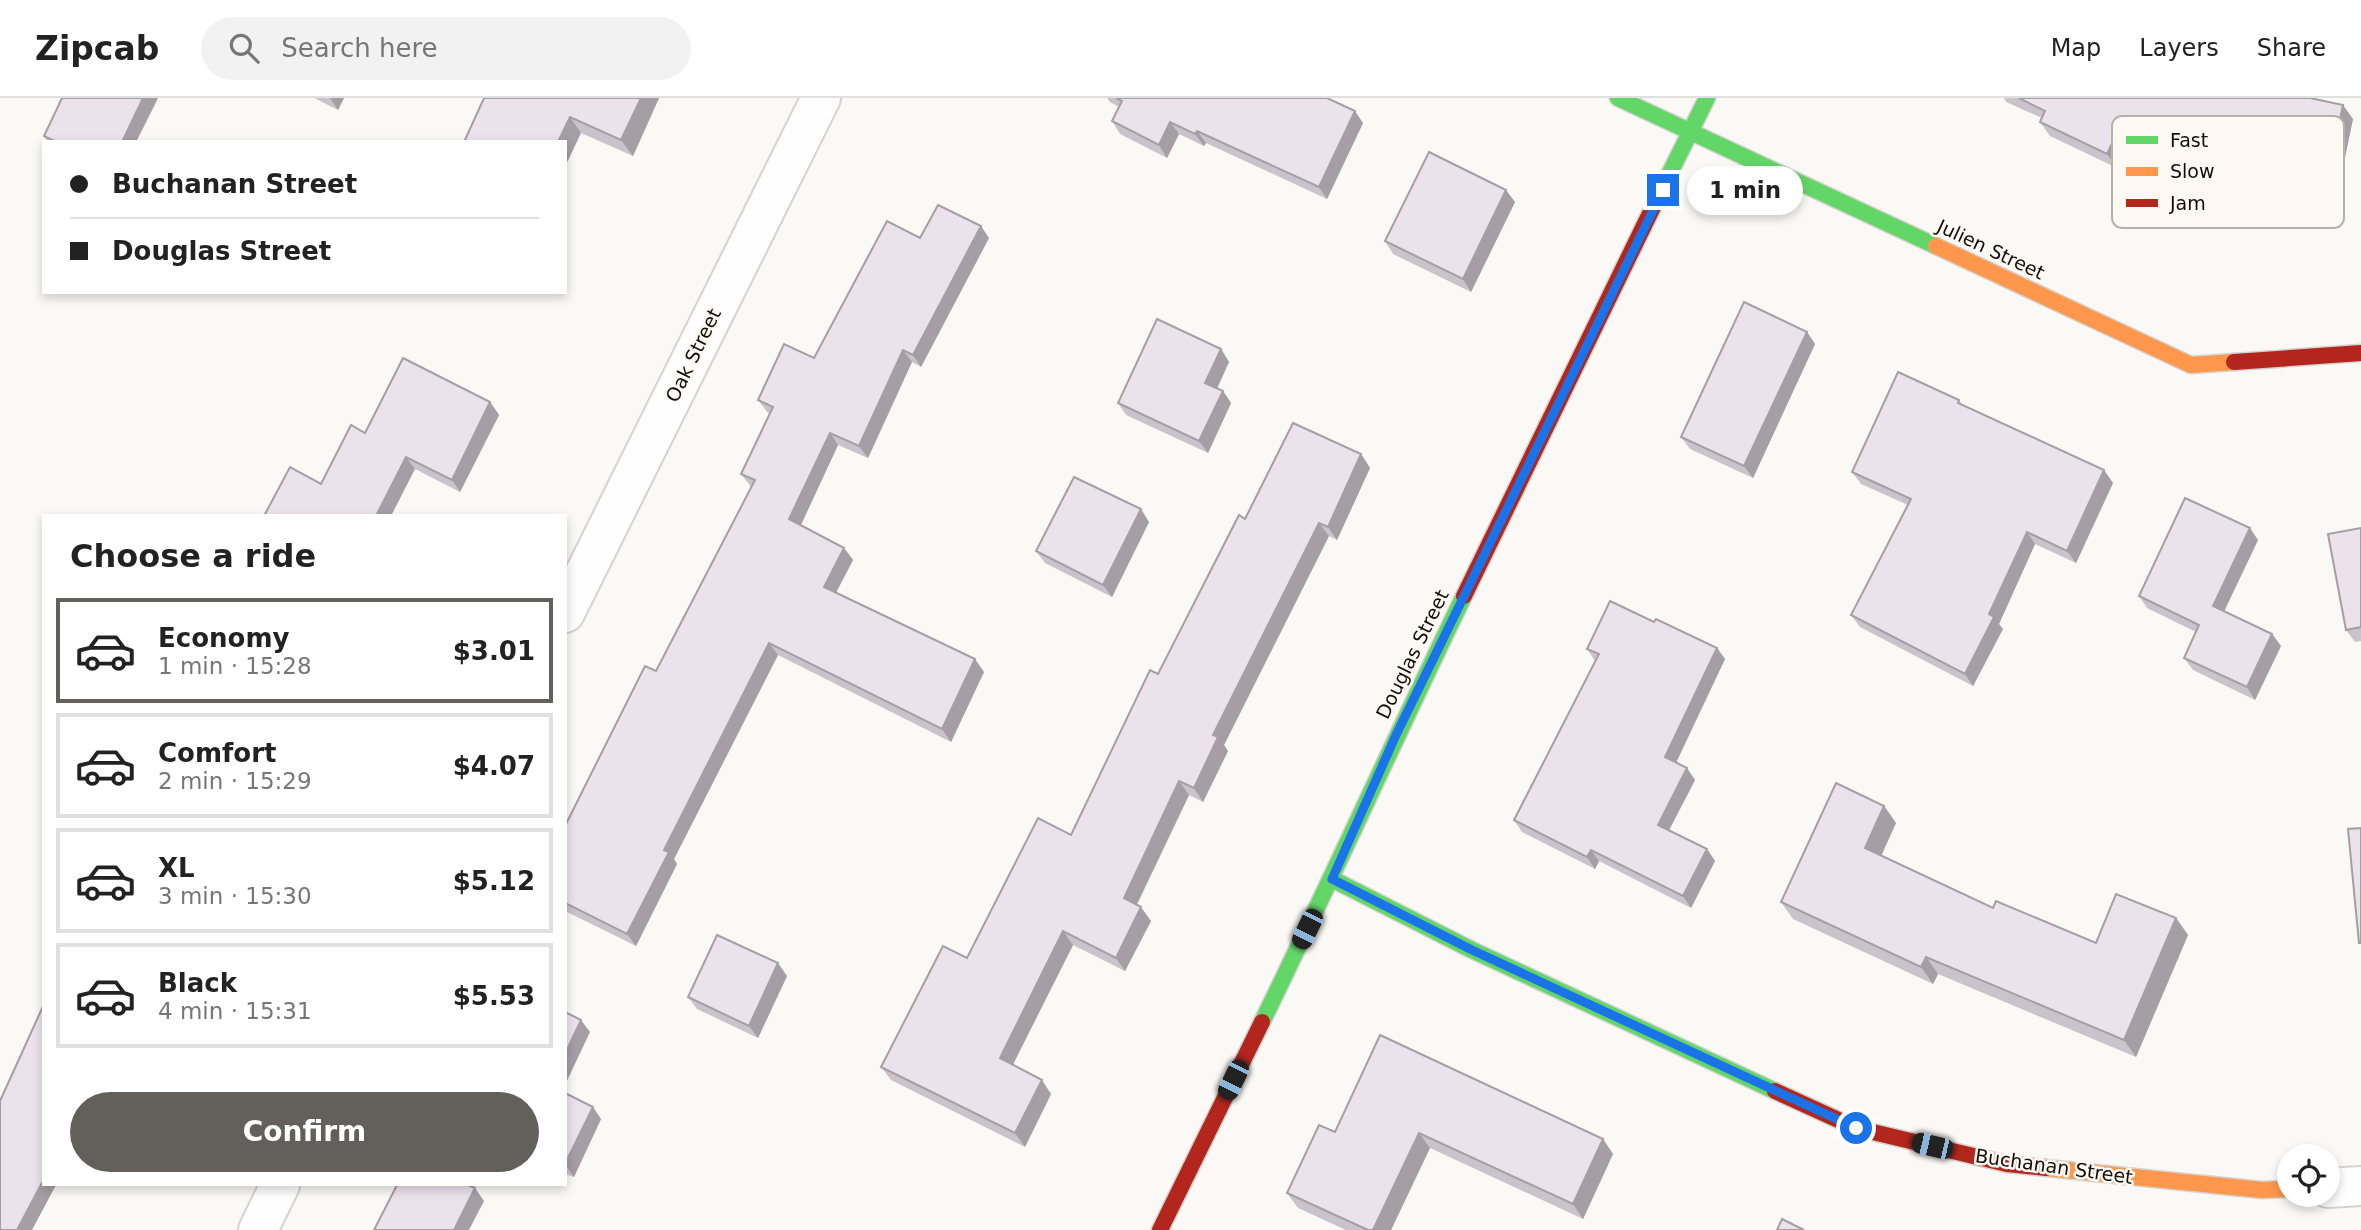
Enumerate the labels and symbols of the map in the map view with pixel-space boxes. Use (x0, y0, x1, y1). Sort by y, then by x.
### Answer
legend (2112, 116, 2344, 228)
text: Fast (2170, 129, 2208, 151)
text: Slow (2170, 160, 2215, 182)
callout: 1 min (1688, 166, 1803, 214)
route end (1647, 174, 1679, 206)
text: Jam (2169, 192, 2206, 214)
street label: Julien Street (1933, 214, 2048, 283)
street label: Oak Street (661, 305, 725, 405)
street label: Douglas Street (1371, 586, 1453, 722)
car (1289, 906, 1326, 952)
car (1215, 1057, 1252, 1103)
route start (1840, 1112, 1872, 1144)
car (1910, 1131, 1955, 1161)
street label: Buchanan Street (1974, 1144, 2134, 1188)

